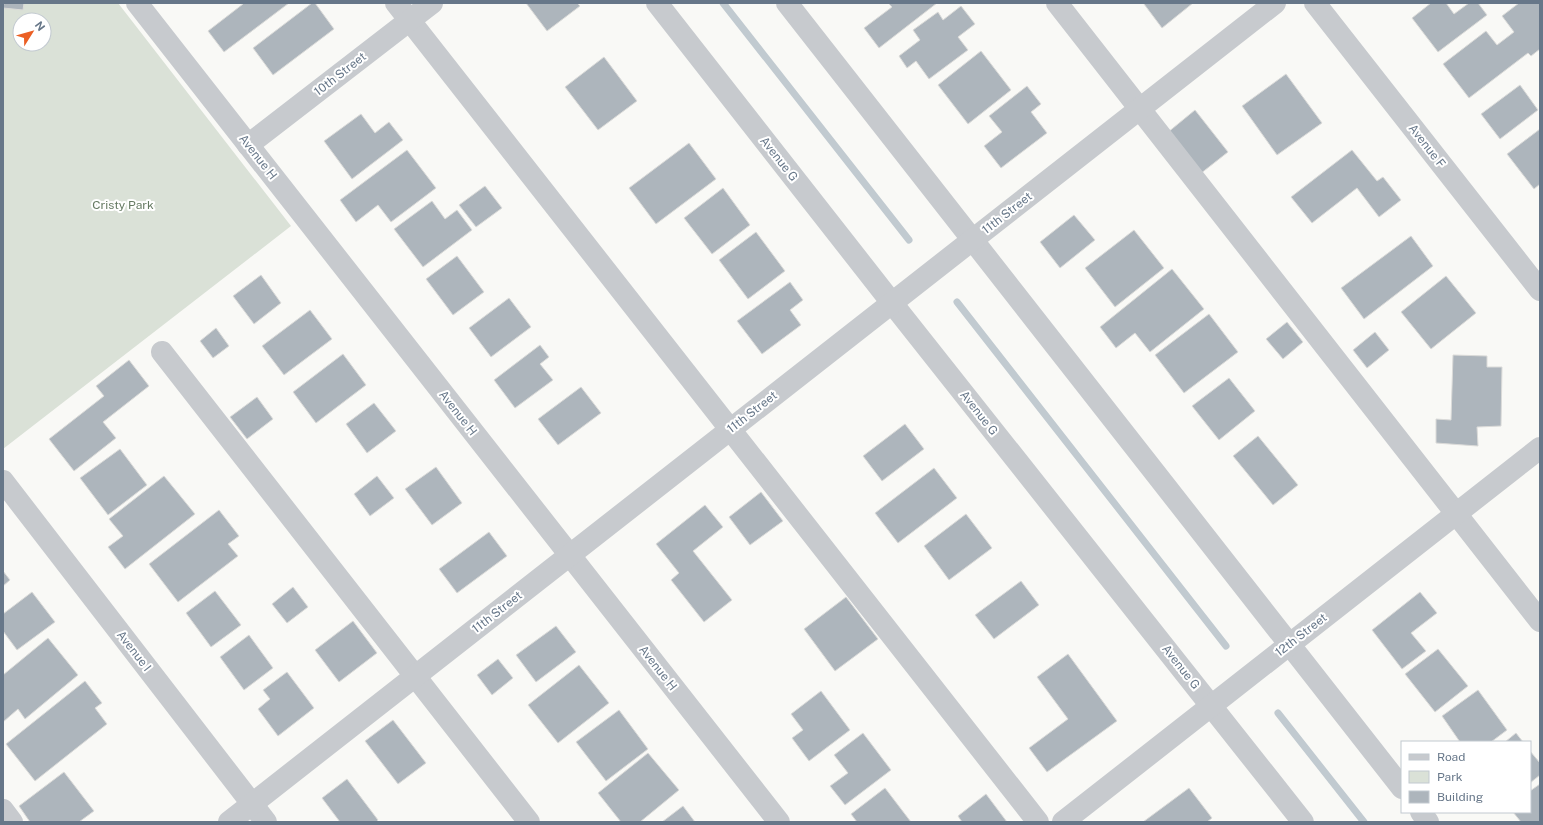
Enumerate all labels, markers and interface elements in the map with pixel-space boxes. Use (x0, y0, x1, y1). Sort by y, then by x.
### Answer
north arrow (12, 12, 52, 52)
text: N (33, 19, 47, 33)
street label: 10th Street (311, 49, 369, 99)
street label: Avenue F (1406, 122, 1448, 170)
street label: Avenue H (236, 132, 280, 182)
street label: Avenue G (757, 134, 801, 184)
street label: 11th Street (979, 189, 1035, 237)
park label: Cristy Park (92, 198, 154, 212)
street label: Avenue H (436, 388, 480, 438)
street label: 11th Street (724, 388, 780, 436)
street label: Avenue G (957, 388, 1001, 438)
street label: 11th Street (469, 588, 525, 636)
street label: 12th Street (1272, 610, 1330, 659)
street label: Avenue I (114, 628, 154, 674)
street label: Avenue G (1159, 642, 1203, 692)
street label: Avenue H (636, 643, 680, 693)
legend (1401, 741, 1531, 813)
text: Road (1437, 750, 1465, 764)
text: Park (1437, 770, 1463, 784)
text: Building (1437, 790, 1483, 804)

